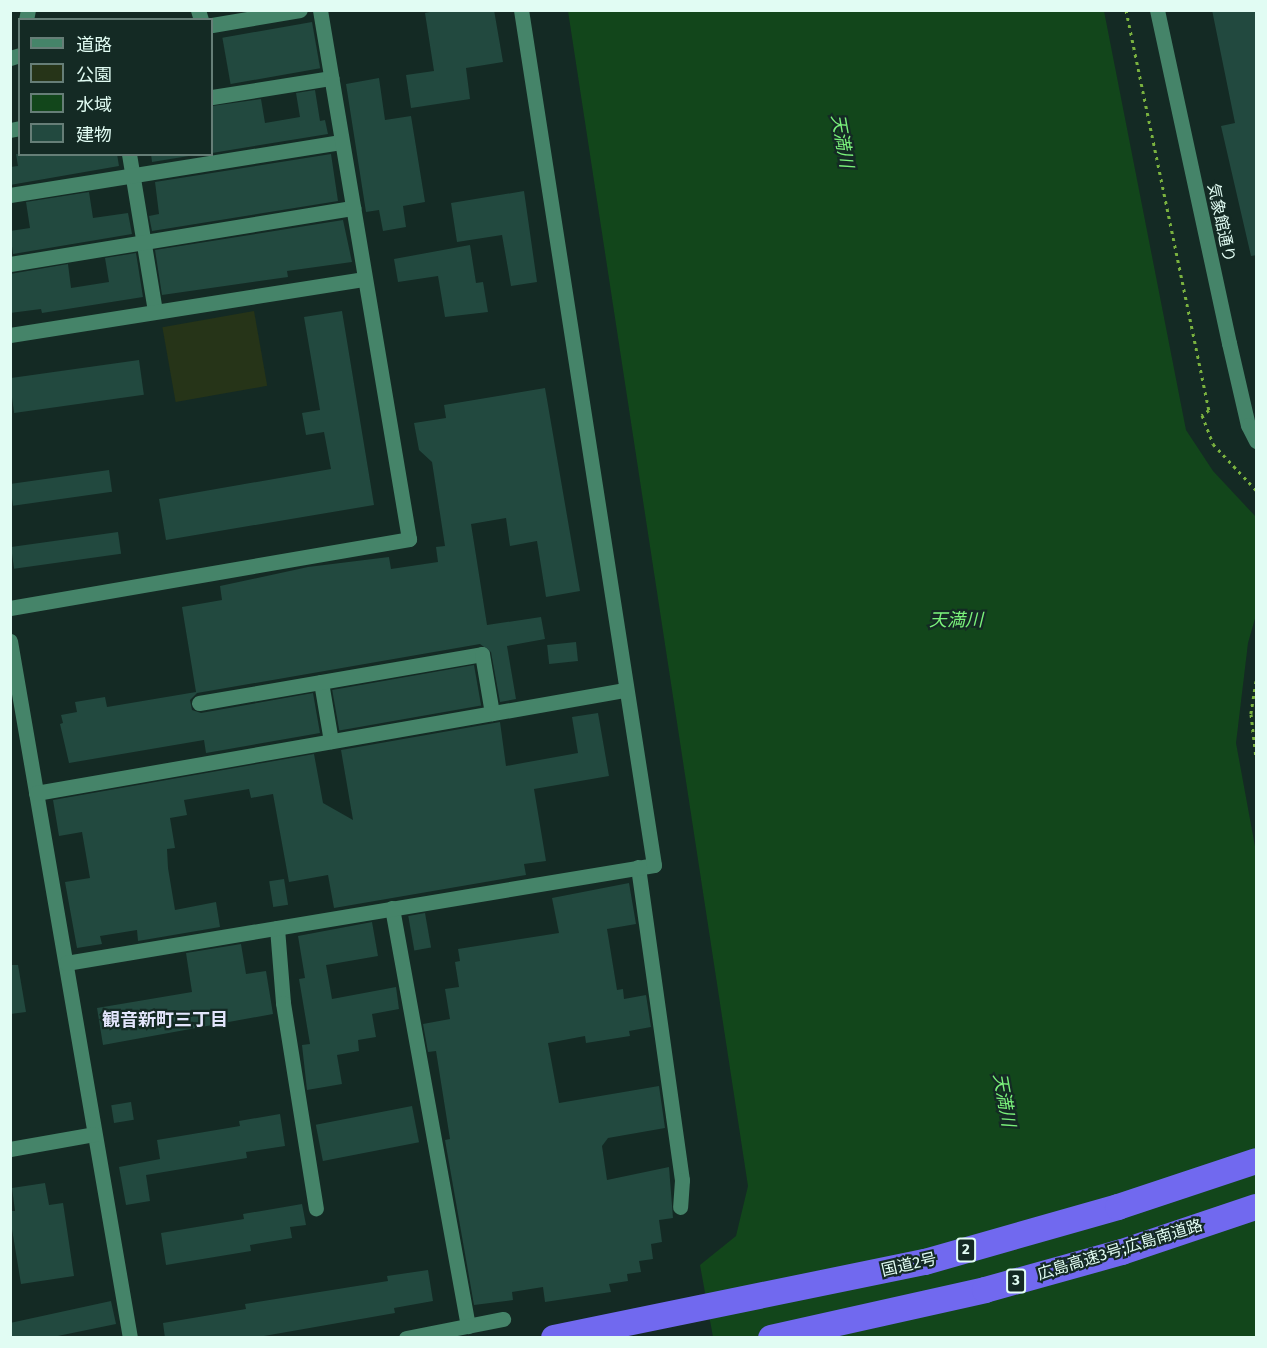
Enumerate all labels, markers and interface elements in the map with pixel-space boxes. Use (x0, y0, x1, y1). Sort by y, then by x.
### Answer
legend (18, 18, 213, 156)
text: 道路 (76, 34, 112, 56)
text: 公園 (76, 64, 112, 86)
text: 水域 (76, 94, 112, 116)
water label: 天満川 (827, 113, 857, 169)
text: 建物 (76, 124, 112, 146)
street label: 気象館通り (1203, 182, 1239, 264)
water label: 天満川 (929, 609, 983, 631)
district label: 観音新町三丁目 (102, 1009, 228, 1031)
water label: 天満川 (989, 1072, 1019, 1128)
street label: 広島高速3号;広島南道路 (1035, 1216, 1205, 1284)
road number: 2 (956, 1238, 976, 1262)
street label: 国道2号 (880, 1249, 938, 1281)
road number: 3 (1006, 1269, 1026, 1293)

